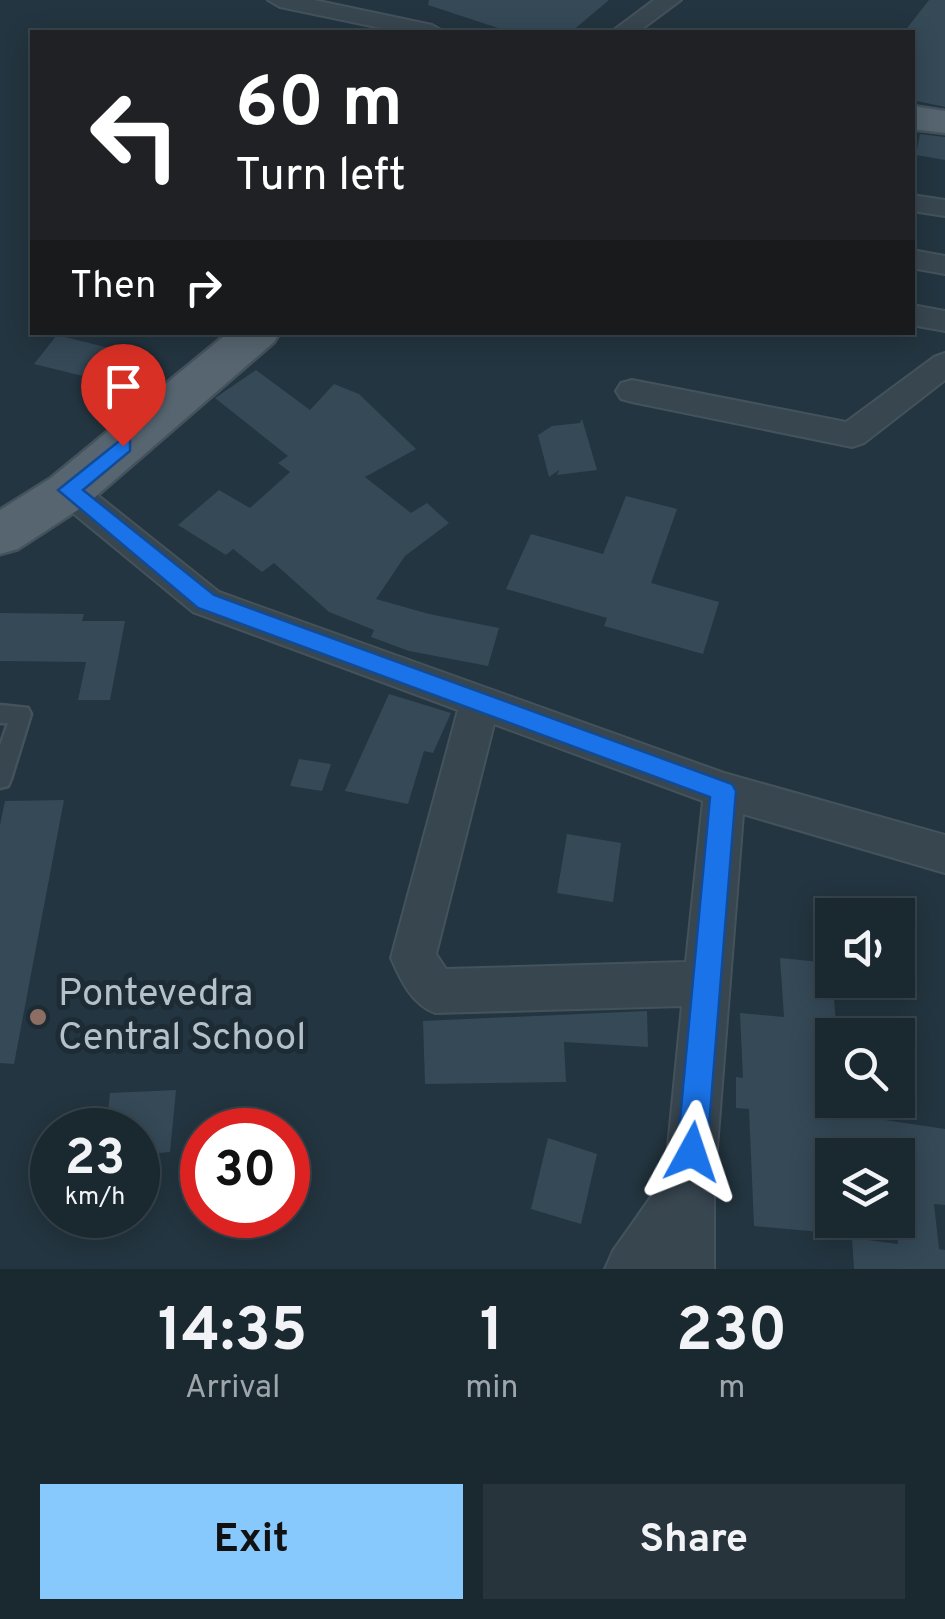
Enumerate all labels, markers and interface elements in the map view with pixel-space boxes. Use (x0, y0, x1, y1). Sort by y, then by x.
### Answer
text: 60 m (235, 62, 403, 151)
icon: left (70, 70, 200, 200)
text: Turn left (235, 149, 406, 206)
icon: right (176, 260, 231, 315)
text: Then (70, 263, 156, 312)
pin (81, 344, 166, 447)
icon: arrive (96, 359, 151, 414)
map controls (815, 898, 915, 1238)
button: sound (815, 898, 915, 998)
place label: Pontevedra Central School (58, 971, 306, 1064)
marker: Pontevedra Central School (27, 1006, 49, 1028)
button: search (815, 1018, 915, 1118)
position arrow (640, 1100, 744, 1204)
speed limit sign: 30 (180, 1108, 310, 1238)
text: 23 (65, 1129, 125, 1192)
button: layers (815, 1138, 915, 1238)
text: km/h (65, 1182, 125, 1214)
text: 14:35 (158, 1296, 308, 1372)
text: 1 (480, 1296, 504, 1372)
text: 230 (676, 1296, 787, 1372)
text: Arrival (185, 1369, 280, 1409)
text: min (465, 1369, 518, 1409)
text: m (718, 1369, 745, 1409)
button: Exit (40, 1484, 463, 1599)
button: Share (483, 1484, 905, 1599)

